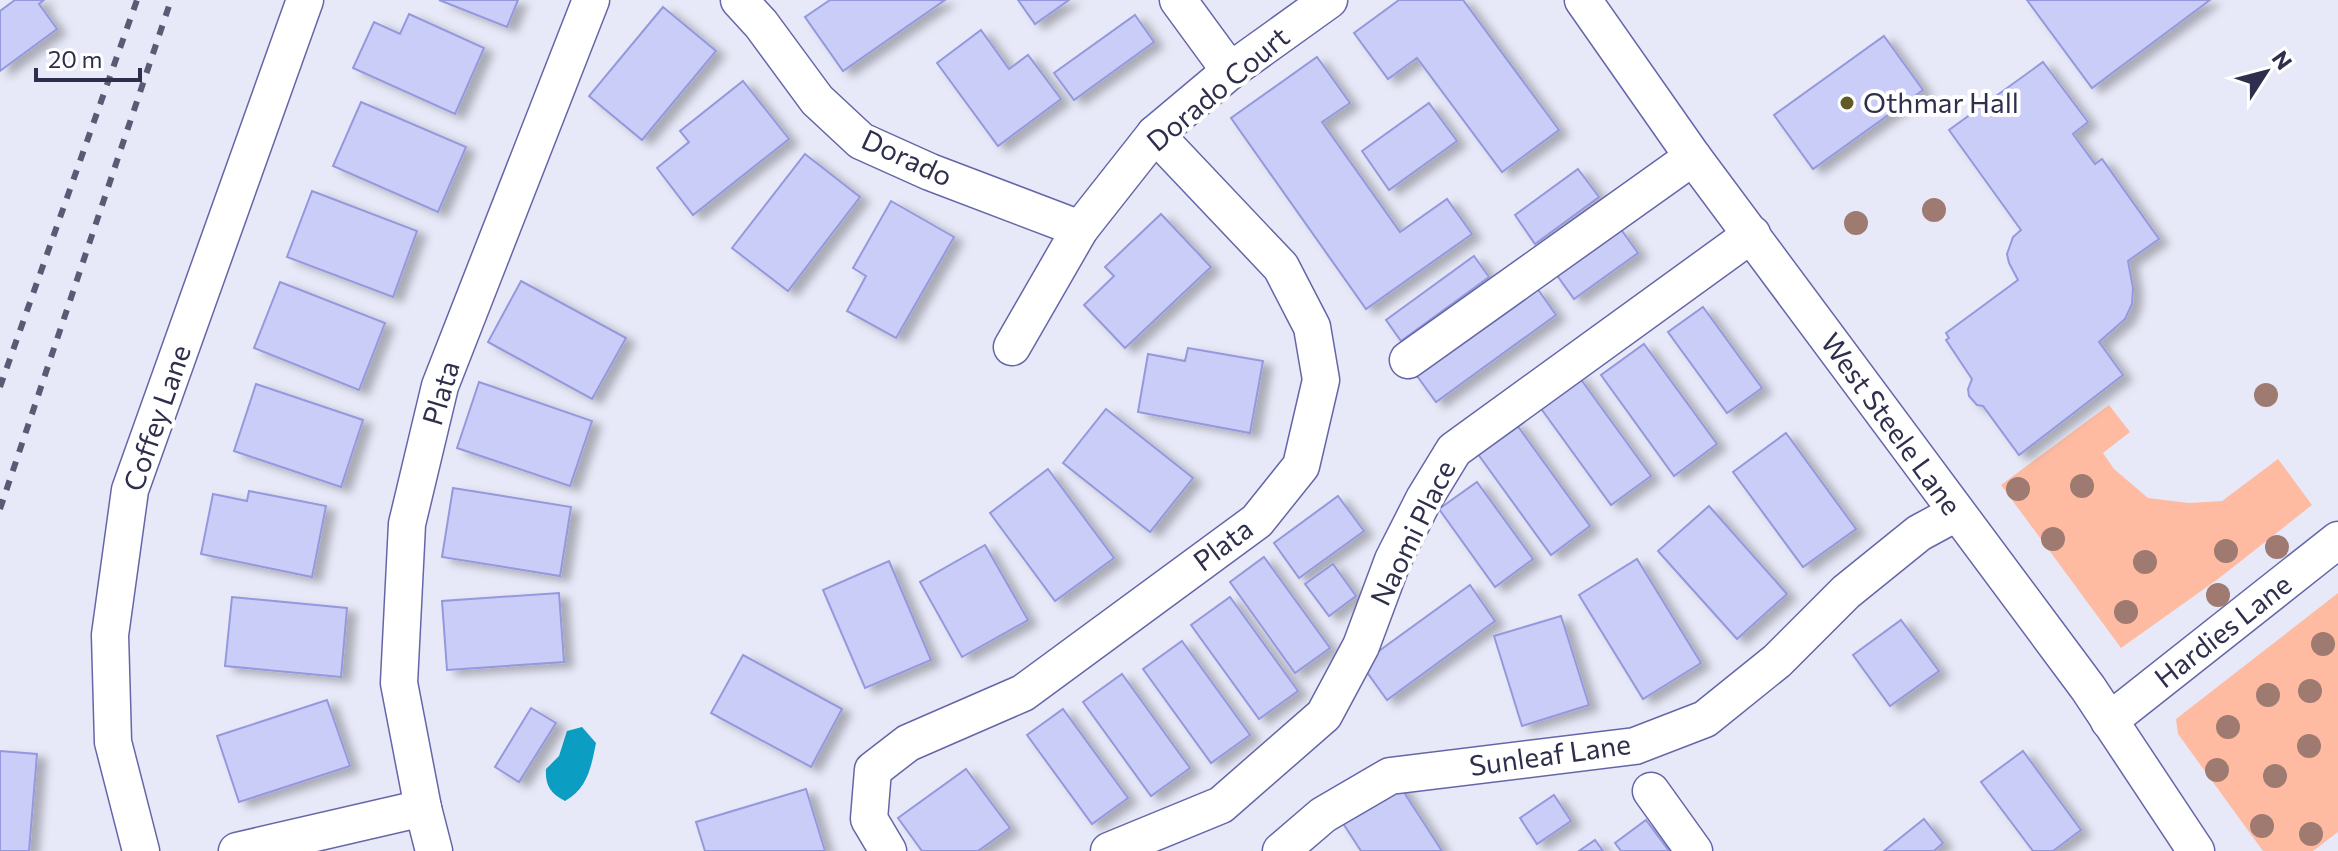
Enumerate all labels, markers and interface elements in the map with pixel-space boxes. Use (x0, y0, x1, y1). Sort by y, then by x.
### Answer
street label: Dorado Court (1139, 19, 1295, 158)
scale bar (36, 32, 140, 82)
north arrow (2226, 32, 2306, 112)
text: 20 m (48, 44, 102, 73)
text: N (2267, 45, 2298, 75)
place label: Othmar Hall (1863, 85, 2019, 119)
marker: Othmar Hall (1838, 94, 1856, 112)
street label: Dorado (857, 121, 958, 193)
street label: West Steele Lane (1814, 326, 1969, 521)
street label: Coffey Lane (115, 340, 197, 495)
street label: Plata (414, 356, 466, 429)
street label: Naomi Place (1362, 454, 1462, 611)
street label: Plata (1186, 511, 1259, 577)
street label: Hardies Lane (2147, 566, 2297, 694)
street label: Sunleaf Lane (1467, 726, 1633, 782)

